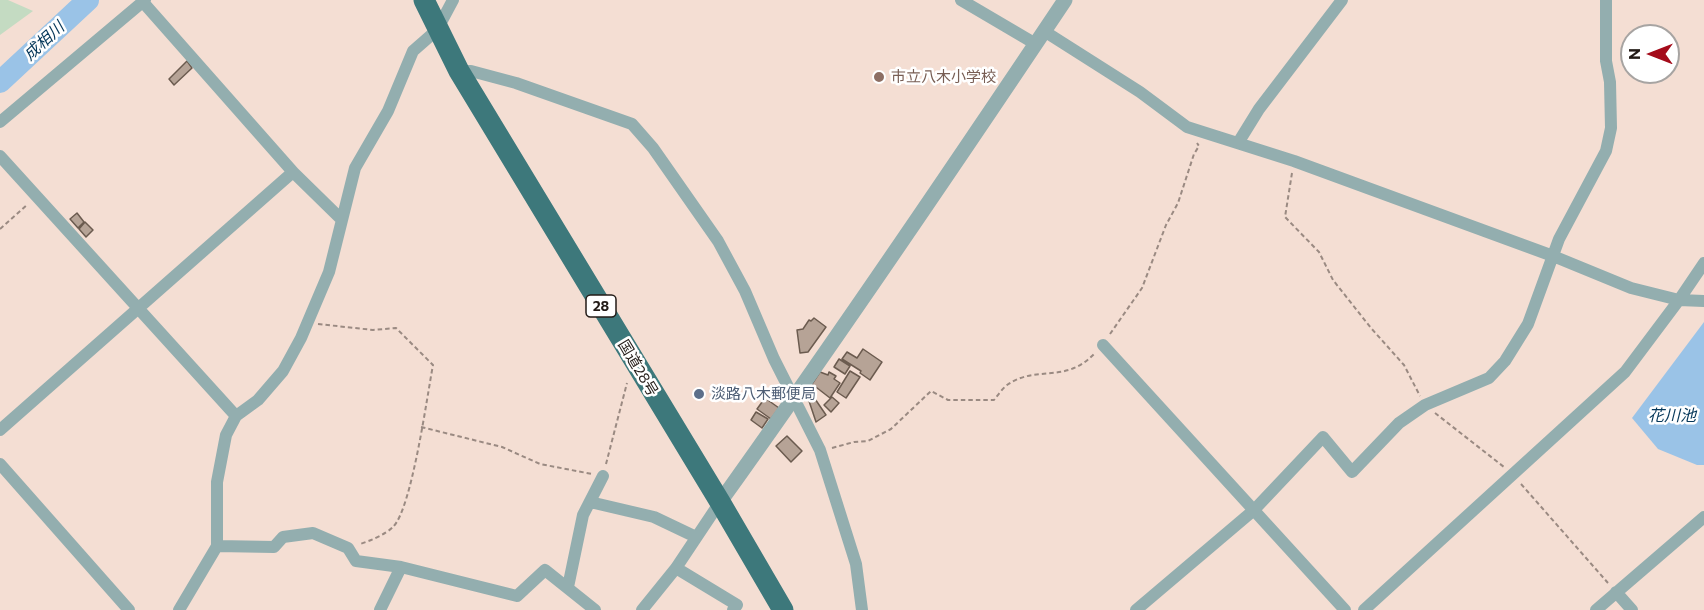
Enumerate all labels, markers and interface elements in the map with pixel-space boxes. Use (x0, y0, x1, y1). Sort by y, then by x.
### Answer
water label: 成相川 (20, 18, 68, 64)
north arrow (1620, 24, 1680, 84)
text: N (1624, 48, 1643, 60)
place label: 市立八木小学校 (891, 68, 996, 86)
marker: 市立八木小学校 (872, 70, 886, 84)
road number: 28 (586, 295, 616, 317)
street label: 国道28号 (614, 337, 662, 399)
place label: 淡路八木郵便局 (711, 385, 816, 403)
marker: 淡路八木郵便局 (692, 387, 706, 401)
water label: 花川池 (1648, 406, 1696, 426)

